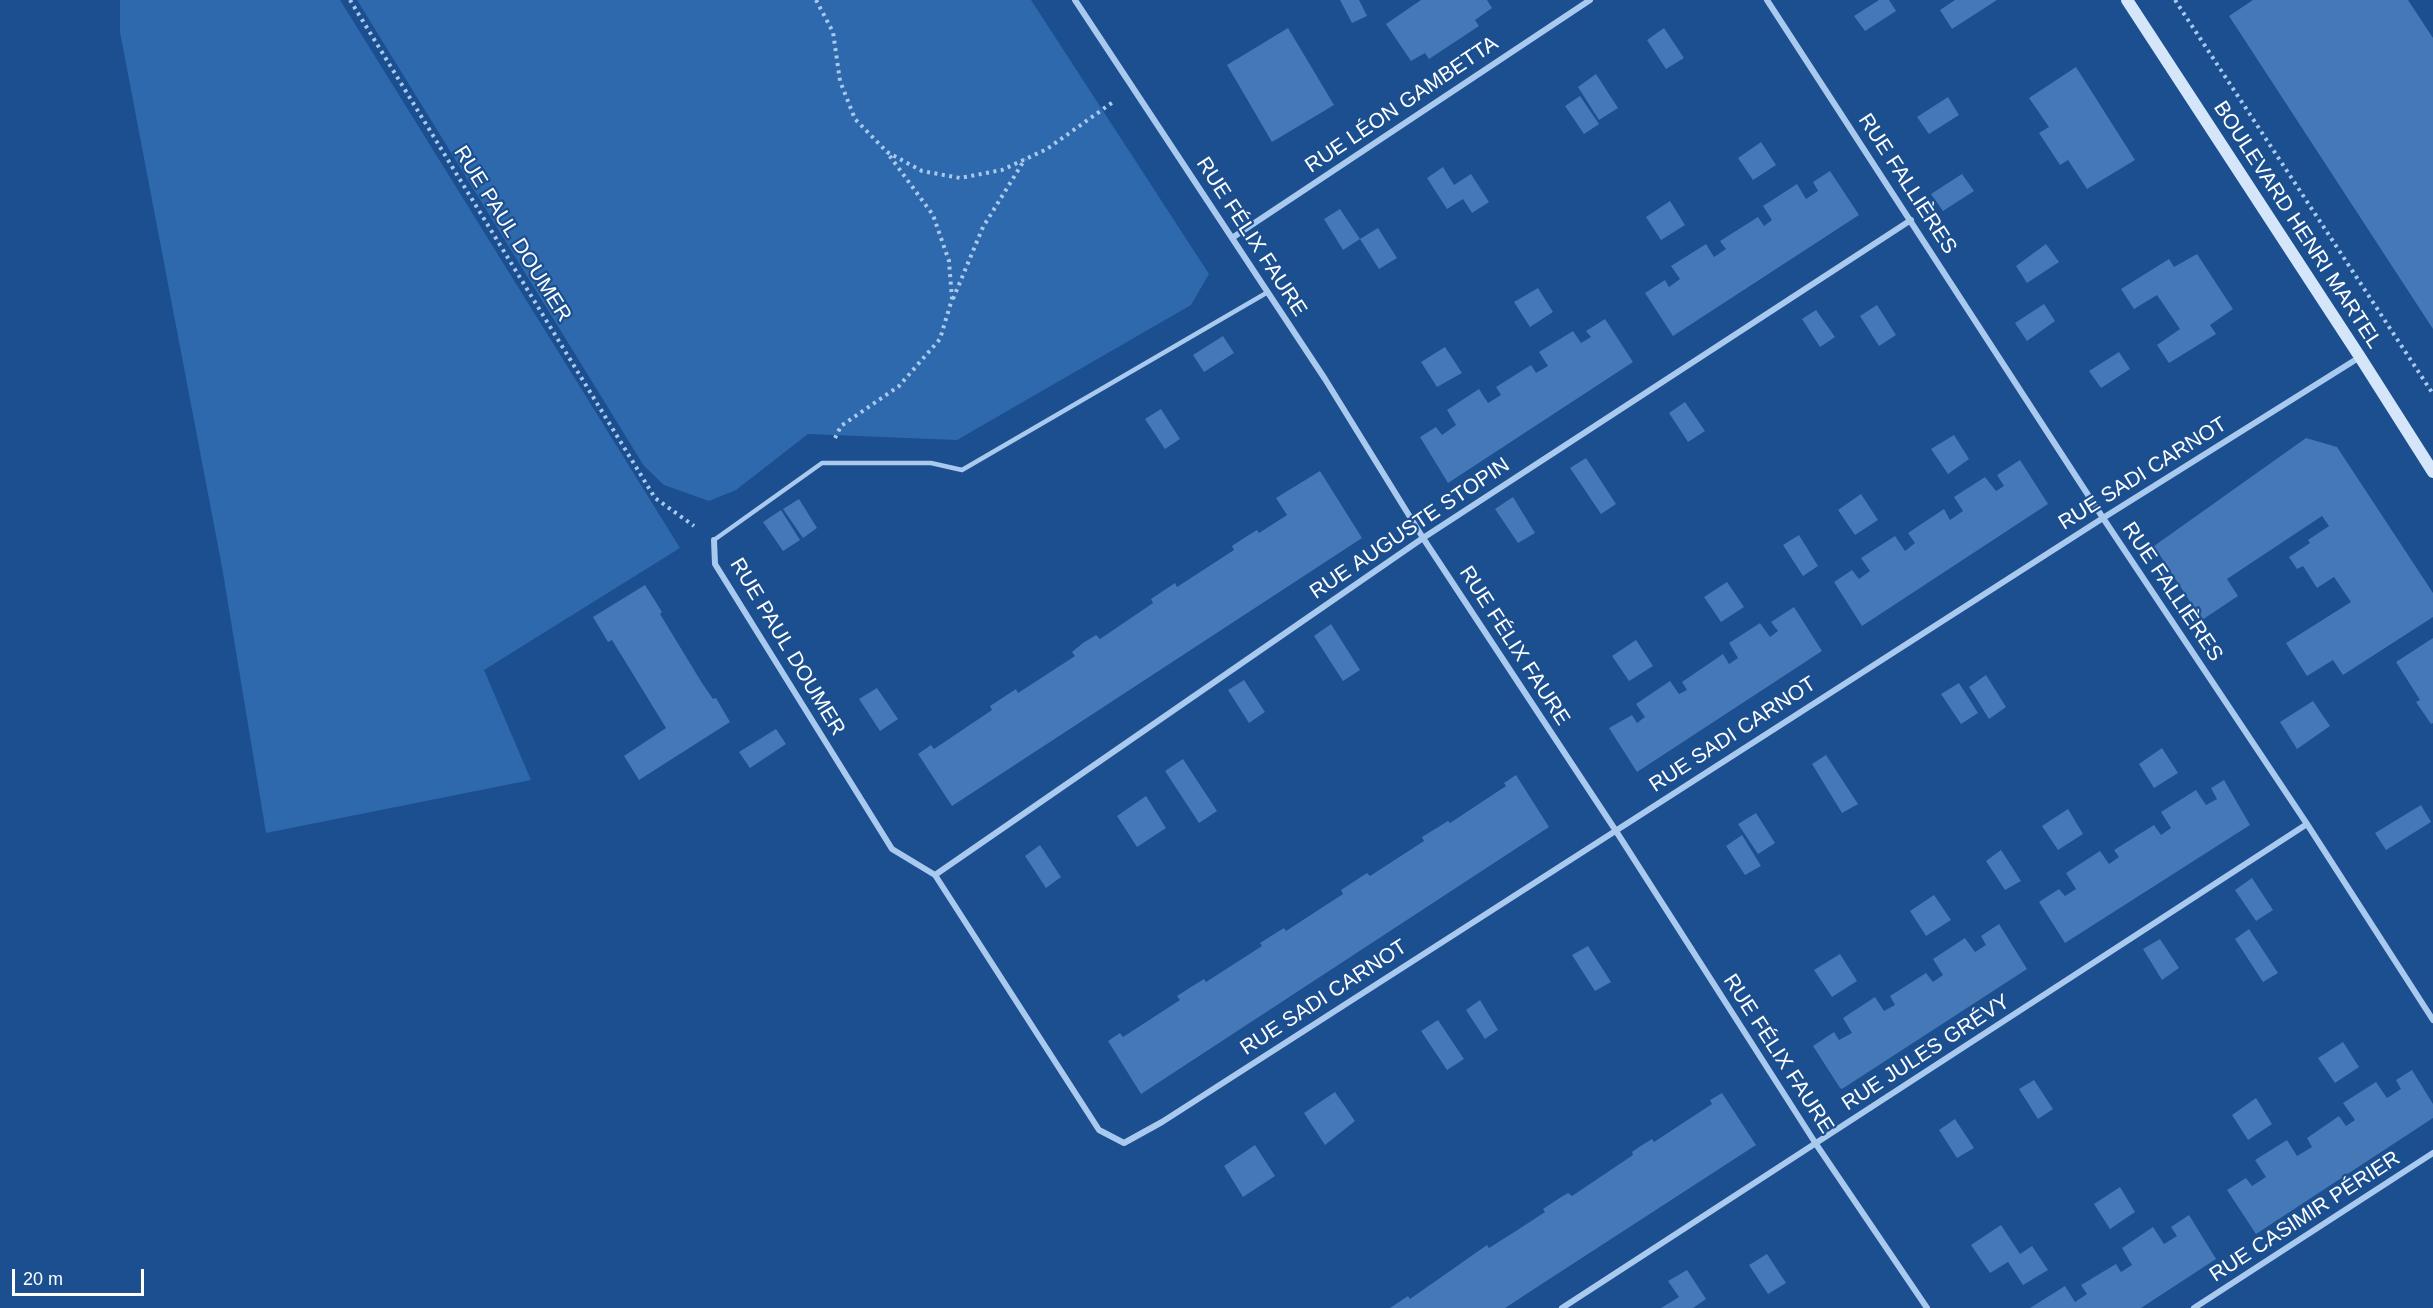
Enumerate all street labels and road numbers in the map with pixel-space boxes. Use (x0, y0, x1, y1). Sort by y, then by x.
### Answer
street label: RUE LÉON GAMBETTA (1301, 31, 1503, 179)
street label: BOULEVARD HENRI MARTEL (2208, 97, 2386, 353)
street label: RUE FALLIÈRES (1852, 109, 1962, 259)
street label: RUE PAUL DOUMER (448, 141, 576, 327)
street label: RUE FÉLIX FAURE (1190, 153, 1312, 321)
street label: RUE SADI CARNOT (2054, 412, 2232, 536)
street label: RUE AUGUSTE STOPIN (1305, 453, 1515, 605)
street label: RUE FALLIÈRES (2116, 518, 2228, 666)
street label: RUE PAUL DOUMER (724, 554, 850, 740)
street label: RUE FÉLIX FAURE (1453, 562, 1575, 730)
street label: RUE SADI CARNOT (1645, 672, 1821, 798)
street label: RUE SADI CARNOT (1236, 935, 1412, 1061)
street label: RUE FÉLIX FAURE (1717, 970, 1839, 1138)
street label: RUE JULES GRÉVY (1837, 989, 2015, 1117)
street label: RUE CASIMIR PÉRIER (2205, 1146, 2405, 1288)

